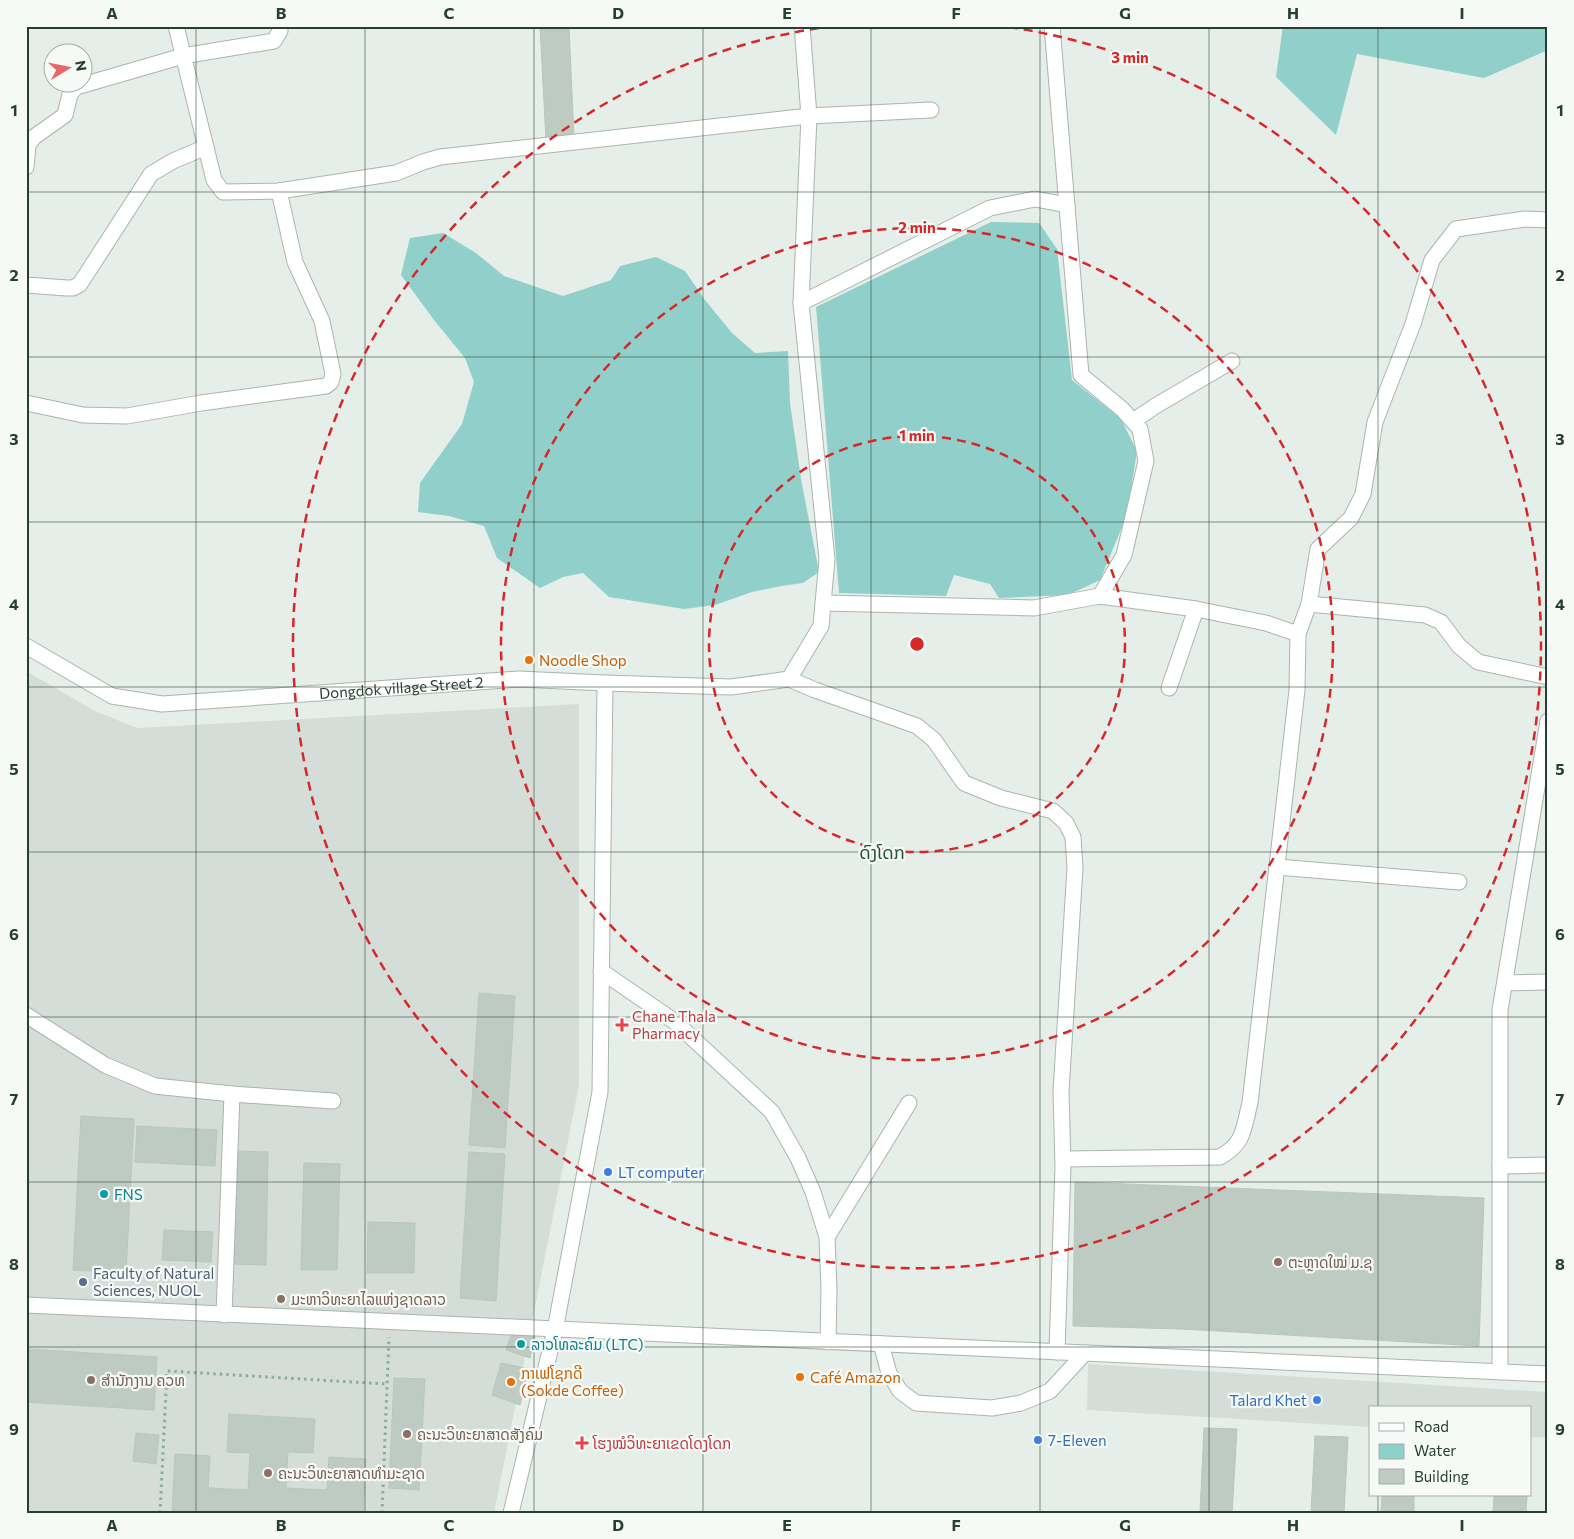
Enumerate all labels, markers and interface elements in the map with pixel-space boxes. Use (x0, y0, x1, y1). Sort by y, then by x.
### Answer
text: A (106, 3, 118, 22)
text: B (276, 3, 287, 22)
text: C (444, 3, 455, 22)
text: D (612, 3, 624, 22)
text: E (782, 3, 792, 22)
text: F (951, 3, 961, 22)
text: G (1119, 3, 1131, 22)
text: H (1287, 3, 1299, 22)
text: I (1459, 3, 1465, 22)
north arrow (42, 42, 92, 92)
text: 3 min (1111, 48, 1149, 66)
text: N (72, 59, 91, 72)
text: 1 (10, 100, 18, 119)
text: 1 (1556, 100, 1564, 119)
text: 2 min (898, 218, 936, 236)
text: 2 (9, 265, 19, 284)
text: 2 (1555, 265, 1565, 284)
text: 1 min (899, 426, 935, 444)
text: 3 (9, 429, 19, 448)
text: 3 (1555, 429, 1565, 448)
text: 4 (9, 594, 19, 613)
text: 4 (1555, 594, 1565, 613)
centre of rings (908, 635, 926, 653)
place label: Noodle Shop (539, 651, 627, 669)
marker: Noodle Shop (523, 654, 535, 666)
street label: Dongdok village Street 2 (318, 673, 484, 702)
text: 5 (9, 759, 19, 778)
text: 5 (1555, 759, 1565, 778)
district label: ດົງໂດກ (859, 841, 905, 863)
text: 6 (9, 924, 19, 943)
text: 6 (1555, 924, 1565, 943)
place label: Chane Thala Pharmacy (632, 1007, 716, 1042)
marker: Chane Thala Pharmacy (616, 1019, 628, 1031)
text: 7 (10, 1089, 19, 1108)
text: 7 (1556, 1089, 1565, 1108)
place label: LT computer (618, 1163, 704, 1181)
marker: LT computer (602, 1166, 614, 1178)
place label: FNS (114, 1185, 143, 1203)
marker: FNS (98, 1188, 110, 1200)
place label: ຕະຫຼາດໃໝ່ ມ.ຊ (1288, 1253, 1372, 1272)
text: 8 (9, 1254, 19, 1273)
text: 8 (1555, 1254, 1565, 1273)
marker: ຕະຫຼາດໃໝ່ ມ.ຊ (1272, 1256, 1284, 1268)
place label: Faculty of Natural Sciences, NUOL (93, 1264, 214, 1299)
marker: Faculty of Natural Sciences, NUOL (77, 1276, 89, 1288)
place label: ມະຫາວິທະຍາໄລແຫ່ງຊາດລາວ (291, 1290, 446, 1308)
marker: ມະຫາວິທະຍາໄລແຫ່ງຊາດລາວ (275, 1293, 287, 1305)
place label: ລາວໂທລະຄົມ (LTC) (531, 1335, 643, 1353)
marker: ລາວໂທລະຄົມ (LTC) (515, 1338, 527, 1350)
place label: ກາເຟໂຊກດີ (Sokde Coffee) (521, 1364, 624, 1399)
place label: Café Amazon (810, 1368, 901, 1386)
place label: ສຳນັກງານ ຄວທ (101, 1371, 185, 1389)
marker: Café Amazon (794, 1371, 806, 1383)
marker: ສຳນັກງານ ຄວທ (85, 1374, 97, 1386)
marker: ກາເຟໂຊກດີ (Sokde Coffee) (505, 1376, 517, 1388)
place label: Talard Khet (1229, 1391, 1307, 1409)
marker: Talard Khet (1311, 1394, 1323, 1406)
legend (1369, 1406, 1532, 1496)
text: Road (1414, 1417, 1449, 1435)
text: 9 (9, 1419, 19, 1438)
text: 9 (1555, 1419, 1565, 1438)
place label: ຄະນະວິທະຍາສາດສັງຄົມ (417, 1425, 543, 1443)
marker: ຄະນະວິທະຍາສາດສັງຄົມ (401, 1428, 413, 1440)
place label: 7-Eleven (1048, 1431, 1107, 1449)
place label: ໂຮງໝໍວິທະຍາເຂດໂດງໂດກ (592, 1434, 731, 1452)
marker: 7-Eleven (1032, 1434, 1044, 1446)
marker: ໂຮງໝໍວິທະຍາເຂດໂດງໂດກ (575, 1436, 589, 1450)
text: Water (1414, 1441, 1456, 1459)
place label: ຄະນະວິທະຍາສາດທຳມະຊາດ (278, 1464, 425, 1482)
marker: ຄະນະວິທະຍາສາດທຳມະຊາດ (262, 1467, 274, 1479)
text: Building (1414, 1467, 1469, 1485)
text: A (106, 1515, 118, 1534)
text: B (276, 1515, 287, 1534)
text: C (444, 1515, 455, 1534)
text: D (612, 1515, 624, 1534)
text: E (782, 1515, 792, 1534)
text: F (951, 1515, 961, 1534)
text: G (1119, 1515, 1131, 1534)
text: H (1287, 1515, 1299, 1534)
text: I (1459, 1515, 1465, 1534)

